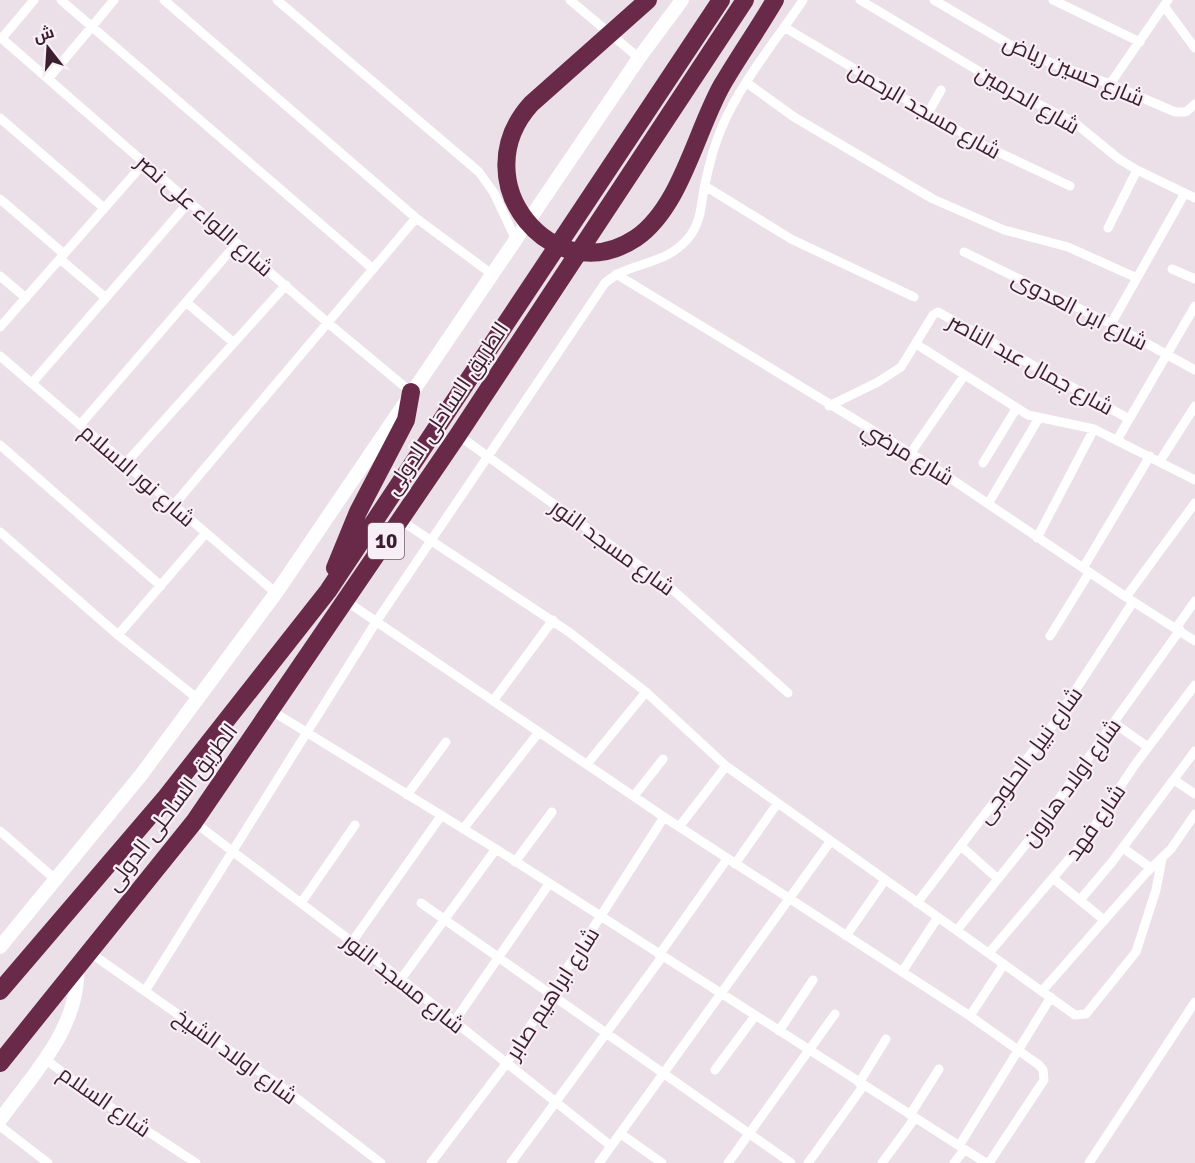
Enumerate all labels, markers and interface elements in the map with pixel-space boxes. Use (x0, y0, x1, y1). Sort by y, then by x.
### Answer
north arrow (18, 18, 78, 78)
text: ش (31, 22, 57, 47)
street label: شارع حسين رياض (998, 28, 1149, 113)
street label: شارع مسجد الرحمن (843, 56, 1006, 166)
street label: شارع الحرمين (971, 59, 1084, 141)
street label: شارع اللواء على نصر (128, 147, 279, 283)
street label: شارع ابن العدوى (1007, 265, 1152, 357)
street label: شارع جمال عبد الناصر (941, 307, 1118, 422)
street label: الطريق الساحلى الدولى (378, 317, 514, 500)
street label: شارع مرضي (855, 415, 959, 494)
street label: شارع نور الاسلام (73, 418, 201, 534)
street label: شارع مسجد النور (543, 492, 680, 602)
road number: 10 (368, 523, 404, 559)
street label: شارع نبيل الحلوجى (971, 681, 1089, 830)
street label: شارع اولاد هارون (1016, 713, 1128, 852)
street label: الطريق الساحلى الدولى (100, 718, 243, 896)
street label: شارع فهد (1059, 779, 1132, 866)
street label: شارع ابراهيم صابر (499, 922, 607, 1067)
street label: شارع مسجد النور (335, 926, 470, 1040)
street label: شارع اولاد الشيخ (168, 1003, 303, 1111)
street label: شارع السلام (52, 1060, 156, 1145)

